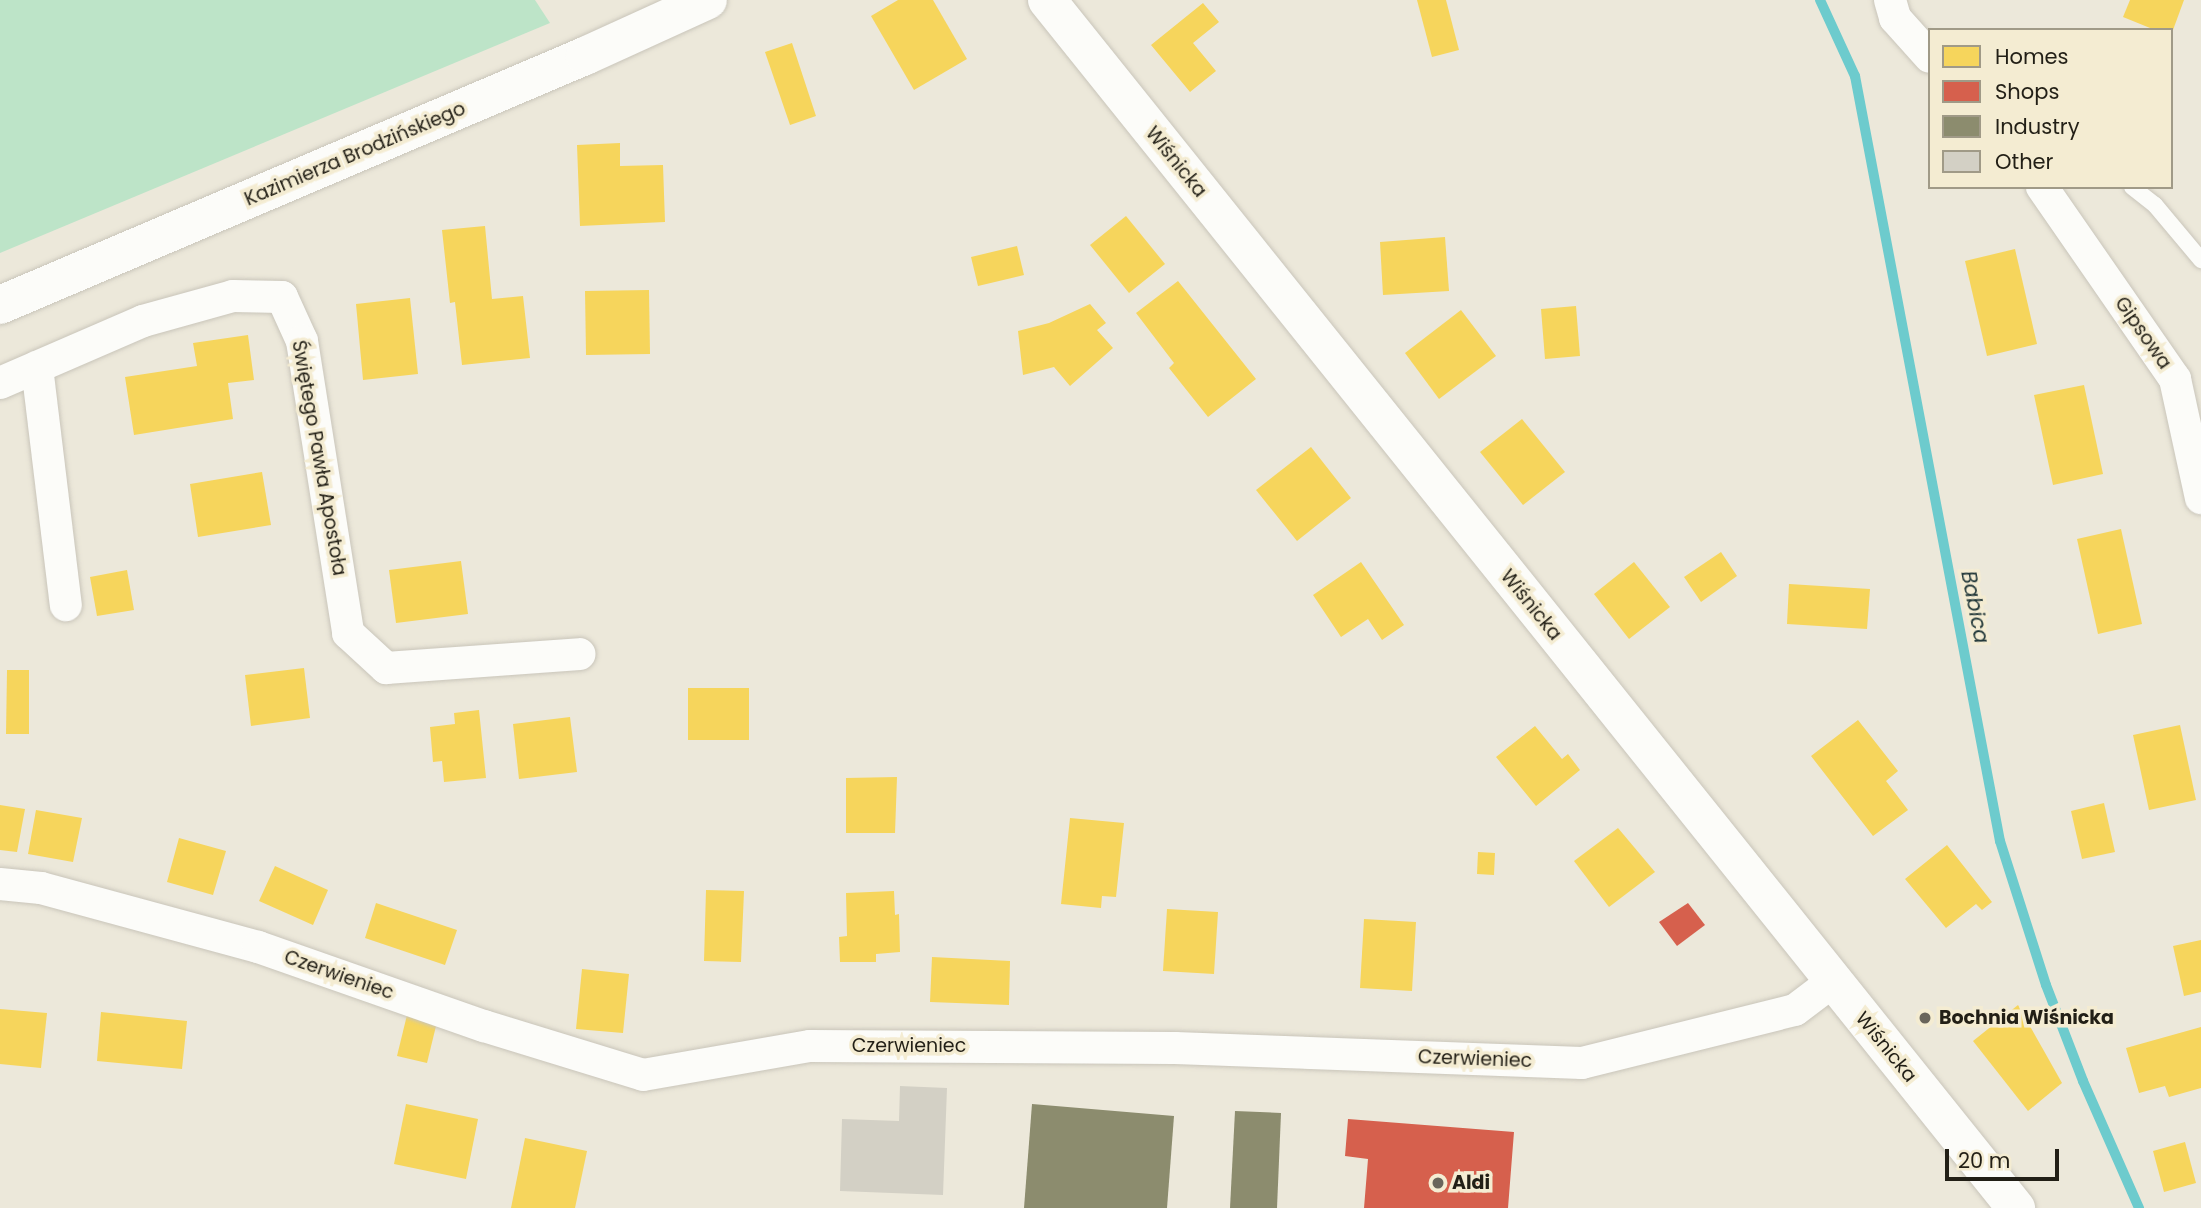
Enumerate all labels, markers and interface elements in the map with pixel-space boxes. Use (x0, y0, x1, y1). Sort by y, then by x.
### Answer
legend (1928, 28, 2173, 189)
text: Homes (1995, 42, 2069, 71)
text: Shops (1995, 77, 2059, 106)
street label: Kazimierza Brodzińskiego (241, 97, 469, 211)
text: Industry (1995, 112, 2080, 141)
street label: Wiśnicka (1141, 122, 1211, 202)
text: Other (1995, 147, 2053, 176)
street label: Gipsowa (2110, 293, 2176, 373)
street label: Świętego Pawła Apostoła (287, 339, 351, 577)
street label: Wiśnicka (1496, 565, 1566, 645)
water label: Babica (1956, 569, 1994, 645)
street label: Czerwieniec (281, 946, 397, 1004)
street label: Wiśnicka (1851, 1007, 1921, 1087)
place label: Bochnia Wiśnicka (1939, 1007, 2114, 1029)
marker: Bochnia Wiśnicka (1917, 1010, 1933, 1026)
street label: Czerwieniec (852, 1035, 966, 1057)
street label: Czerwieniec (1417, 1046, 1533, 1072)
scale bar (1949, 1134, 2063, 1178)
text: 20 m (1958, 1146, 2011, 1175)
place label: Aldi (1452, 1172, 1490, 1194)
marker: Aldi (1430, 1175, 1446, 1191)

